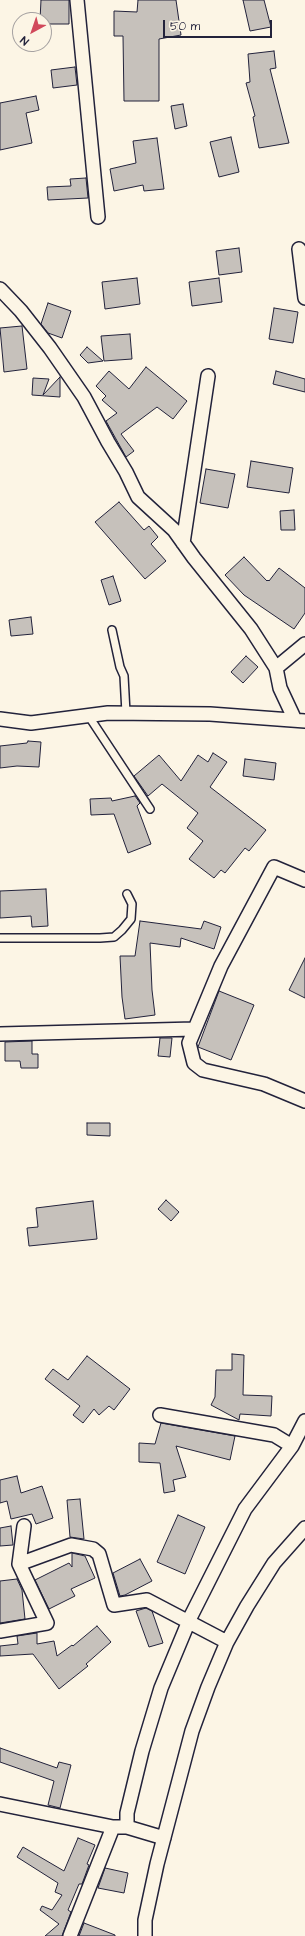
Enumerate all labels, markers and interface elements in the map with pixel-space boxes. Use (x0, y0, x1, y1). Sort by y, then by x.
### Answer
north arrow (12, 12, 52, 52)
scale bar (165, 12, 274, 38)
text: 50 m (170, 18, 200, 35)
text: N (17, 33, 32, 49)

